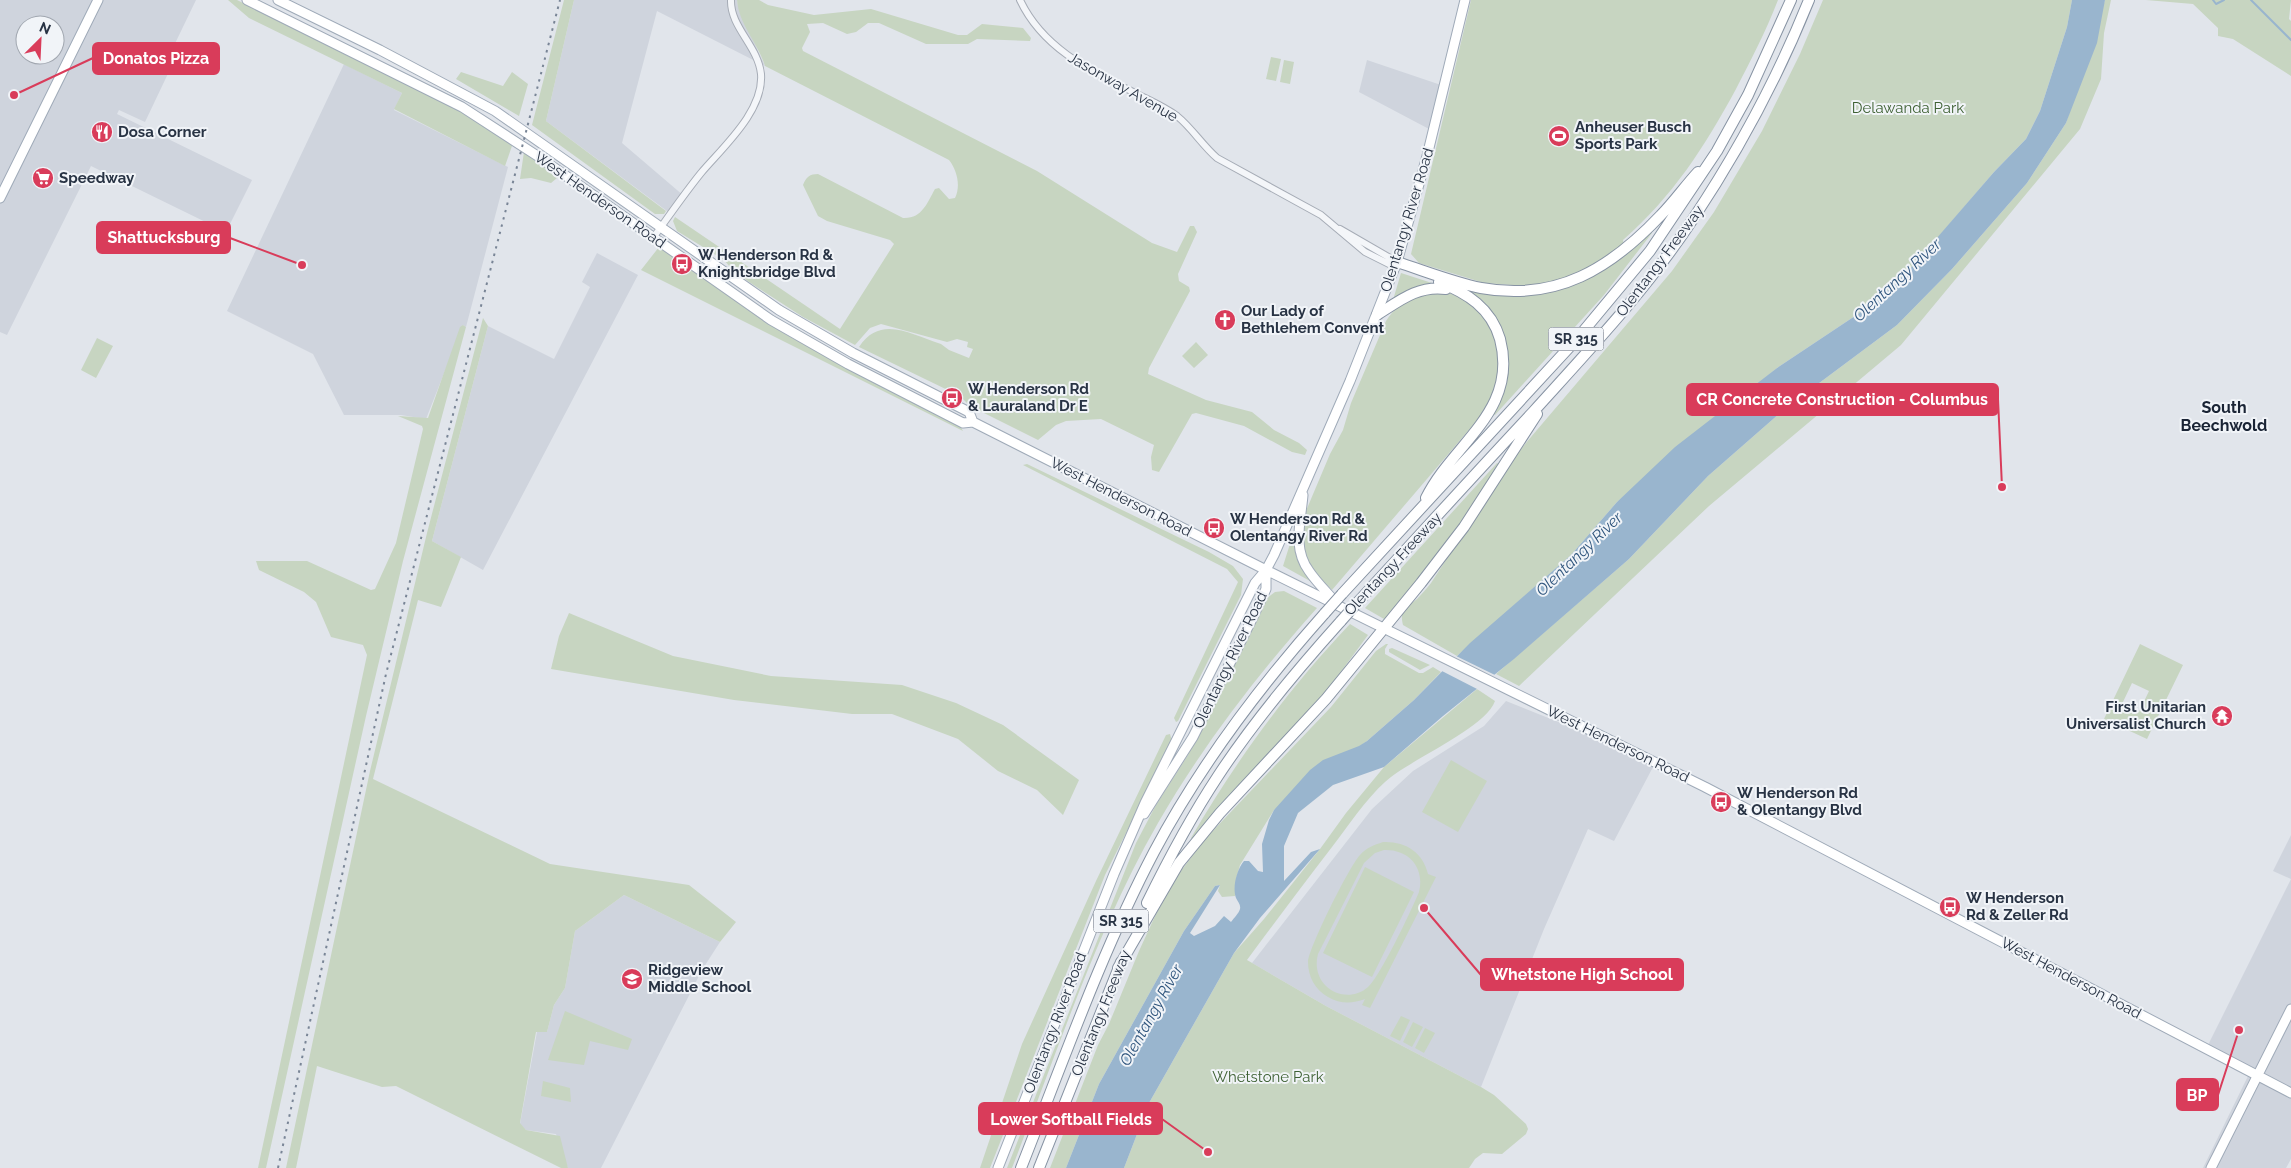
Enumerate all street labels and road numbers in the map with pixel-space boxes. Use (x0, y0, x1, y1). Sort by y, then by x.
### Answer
street label: Jasonway Avenue (1065, 48, 1181, 126)
street label: Olentangy River Road (1376, 146, 1438, 294)
street label: West Henderson Road (531, 148, 669, 252)
street label: Olentangy Freeway (1612, 202, 1708, 320)
road number: SR 315 (1548, 328, 1604, 350)
street label: West Henderson Road (1047, 454, 1195, 540)
street label: Olentangy Freeway (1341, 509, 1445, 619)
street label: Olentangy River Road (1189, 589, 1271, 731)
street label: West Henderson Road (1544, 702, 1692, 786)
road number: SR 315 (1094, 909, 1148, 932)
street label: West Henderson Road (1998, 933, 2144, 1023)
street label: Olentangy Freeway (1067, 947, 1135, 1079)
street label: Olentangy River Road (1020, 950, 1090, 1096)

